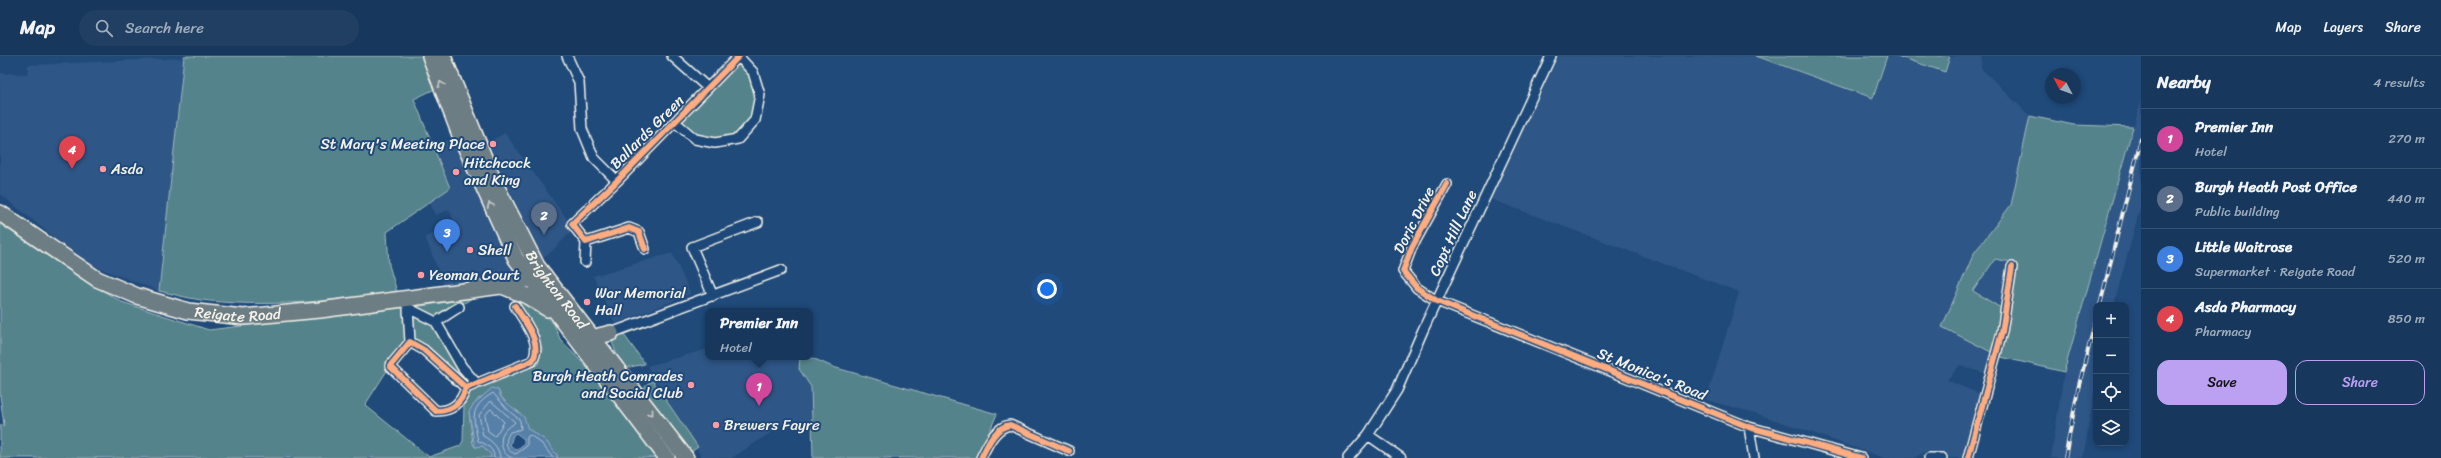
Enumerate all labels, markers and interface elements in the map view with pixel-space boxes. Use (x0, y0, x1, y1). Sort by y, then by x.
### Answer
search box (79, 10, 359, 46)
text: Map (20, 11, 55, 44)
text: Search here (125, 15, 204, 41)
text: Map (2276, 15, 2301, 40)
text: Layers (2323, 15, 2363, 40)
text: Share (2385, 15, 2421, 40)
icon: search (93, 17, 115, 39)
text: Nearby (2157, 67, 2211, 97)
north arrow (2045, 68, 2081, 104)
text: 4 results (2373, 71, 2425, 94)
one-way arrow (437, 81, 446, 88)
street label: Ballards Green (604, 89, 690, 175)
text: Premier Inn (2195, 114, 2273, 140)
text: 1 (2167, 127, 2173, 150)
text: 270 m (2388, 127, 2425, 150)
place label: St Mary's Meeting Place (320, 131, 485, 157)
pin: 4 (59, 136, 85, 169)
marker: St Mary's Meeting Place (488, 139, 498, 149)
text: Hotel (2195, 140, 2227, 163)
place label: Hitchcock and King (464, 150, 531, 193)
place label: Asda (110, 156, 144, 182)
marker: Asda (98, 164, 108, 174)
marker: Hitchcock and King (451, 167, 461, 177)
text: Burgh Heath Post Office (2195, 174, 2357, 200)
street label: Doric Drive (1386, 182, 1442, 258)
street label: Copt Hill Lane (1422, 185, 1485, 281)
text: 2 (2166, 187, 2174, 210)
text: 440 m (2387, 187, 2425, 210)
text: Public building (2195, 200, 2280, 223)
one-way arrow (487, 201, 495, 209)
pin: 2 (531, 202, 557, 235)
pin: 3 (434, 219, 460, 252)
text: Little Waitrose (2195, 234, 2292, 260)
place label: Shell (478, 237, 512, 263)
marker: Shell (465, 245, 475, 255)
street label: Brighton Road (518, 246, 595, 336)
text: 3 (2166, 247, 2174, 270)
text: 520 m (2388, 247, 2425, 270)
text: Supermarket · Reigate Road (2195, 260, 2355, 283)
place label: Yeoman Court (429, 262, 520, 288)
marker: Yeoman Court (416, 270, 426, 280)
your location (1037, 279, 1057, 299)
place label: War Memorial Hall (595, 280, 686, 323)
text: Asda Pharmacy (2195, 294, 2296, 320)
marker: War Memorial Hall (582, 297, 592, 307)
street label: Reigate Road (193, 299, 283, 330)
map controls (2093, 302, 2129, 446)
button: + (2093, 302, 2129, 338)
text: 4 (2166, 307, 2174, 330)
text: 850 m (2388, 307, 2425, 330)
popup (705, 308, 813, 360)
text: Premier Inn (720, 310, 798, 336)
text: Pharmacy (2195, 320, 2251, 343)
text: Hotel (720, 336, 752, 359)
button: − (2093, 338, 2129, 374)
street label: St Monica's Road (1593, 340, 1712, 408)
button: Save (2157, 360, 2287, 405)
button: Share (2295, 360, 2425, 405)
place label: Burgh Heath Comrades and Social Club (533, 363, 684, 406)
pin: 1 (746, 373, 772, 406)
button: locate (2093, 374, 2129, 410)
marker: Burgh Heath Comrades and Social Club (686, 380, 696, 390)
one-way arrow (646, 408, 653, 415)
button: layers (2093, 410, 2129, 446)
place label: Brewers Fayre (724, 412, 820, 438)
marker: Brewers Fayre (711, 420, 721, 430)

